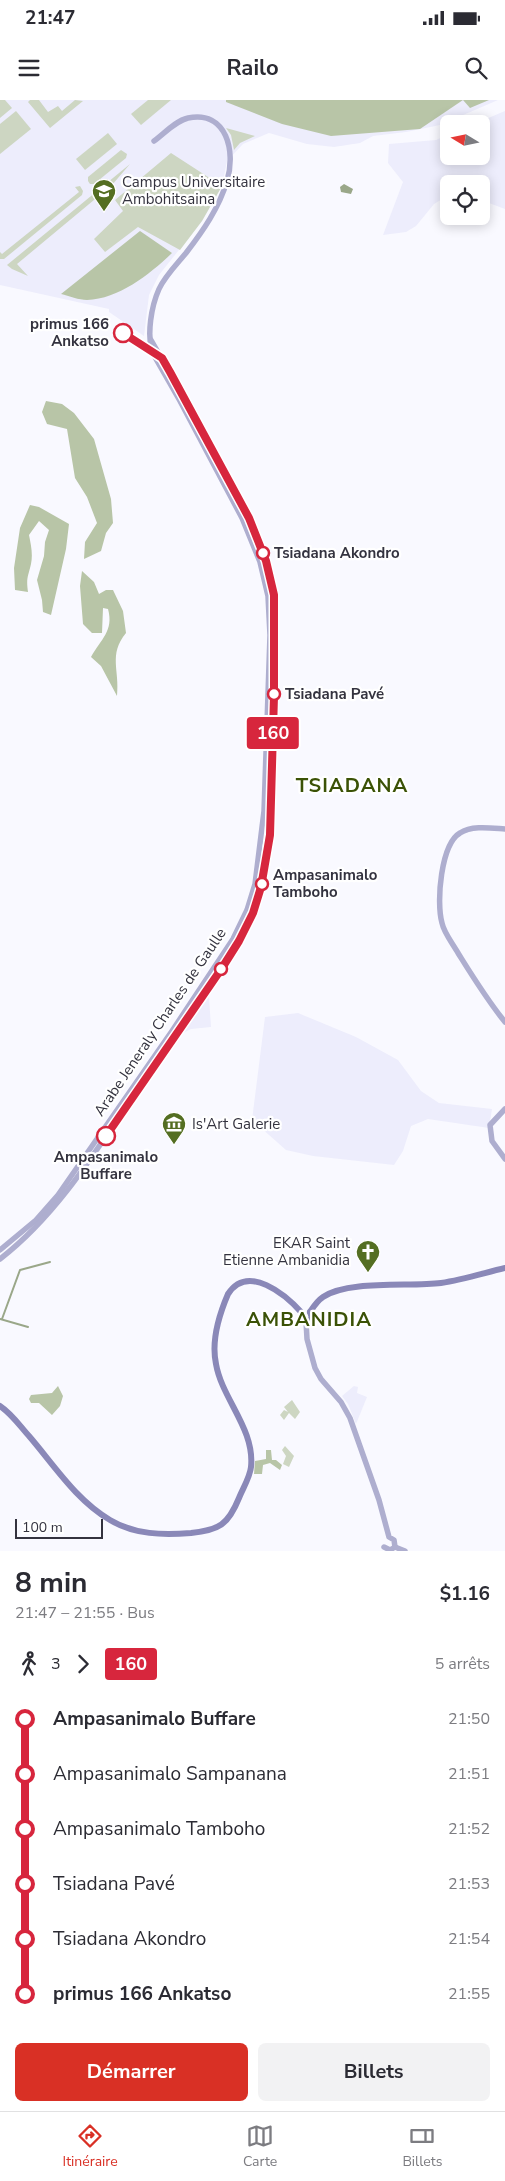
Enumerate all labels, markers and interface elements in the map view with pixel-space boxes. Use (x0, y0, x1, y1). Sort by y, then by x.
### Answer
text: 21:47 (25, 5, 75, 31)
text: Railo (226, 53, 279, 83)
icon: menu (15, 54, 43, 82)
icon: search (462, 54, 490, 82)
north arrow (440, 115, 490, 165)
map controls (440, 115, 490, 225)
place label: Campus Universitaire Ambohitsaina (122, 172, 265, 209)
button: locate (440, 175, 490, 225)
school or university icon: Campus Universitaire Ambohitsaina (91, 178, 117, 212)
place label: primus 166 Ankatso (30, 314, 109, 351)
marker: primus 166 Ankatso (113, 323, 133, 343)
place label: Tsiadana Akondro (274, 543, 400, 563)
marker: Tsiadana Akondro (256, 546, 270, 560)
place label: Tsiadana Pavé (285, 684, 384, 704)
marker: Tsiadana Pavé (267, 687, 281, 701)
line badge: 160 (244, 717, 302, 749)
text: 160 (257, 721, 289, 745)
district label: TSIADANA (296, 772, 408, 799)
place label: Ampasanimalo Tamboho (273, 865, 378, 902)
marker: Ampasanimalo Tamboho (255, 877, 269, 891)
street label: Arabe Jeneraly Charles de Gaulle (89, 924, 231, 1120)
unlabelled marker (214, 962, 228, 976)
museum icon: Is'Art Galerie (161, 1111, 187, 1145)
place label: Is'Art Galerie (192, 1114, 280, 1134)
marker: Ampasanimalo Buffare (96, 1126, 116, 1146)
place label: Ampasanimalo Buffare (54, 1147, 159, 1184)
place label: EKAR Saint Etienne Ambanidia (223, 1233, 351, 1270)
church icon: EKAR Saint Etienne Ambanidia (355, 1239, 381, 1273)
district label: AMBANIDIA (246, 1306, 372, 1333)
scale bar (15, 1516, 102, 1539)
text: 100 m (22, 1518, 63, 1537)
text: 8 min (15, 1564, 87, 1602)
text: $1.16 (440, 1581, 490, 1607)
text: 21:47 – 21:55 · Bus (15, 1602, 155, 1624)
icon: walk (15, 1650, 43, 1678)
icon: forward (69, 1650, 97, 1678)
text: 160 (115, 1652, 147, 1676)
text: 3 (51, 1653, 61, 1675)
text: 5 arrêts (435, 1653, 490, 1675)
text: Ampasanimalo Buffare (53, 1706, 256, 1732)
text: 21:50 (448, 1708, 490, 1730)
text: Ampasanimalo Sampanana (53, 1761, 287, 1787)
text: 21:51 (448, 1763, 490, 1785)
text: Ampasanimalo Tamboho (53, 1816, 265, 1842)
text: 21:52 (448, 1818, 490, 1840)
text: Tsiadana Pavé (53, 1871, 175, 1897)
text: 21:53 (448, 1873, 490, 1895)
text: Tsiadana Akondro (53, 1926, 206, 1952)
text: 21:54 (448, 1928, 490, 1950)
text: primus 166 Ankatso (53, 1981, 231, 2007)
text: 21:55 (448, 1983, 490, 2005)
button: Démarrer (15, 2043, 248, 2101)
button: Billets (258, 2043, 490, 2101)
tab: Itinéraire (63, 2122, 118, 2171)
tab: Carte (243, 2122, 277, 2171)
tab: Billets (402, 2122, 442, 2171)

